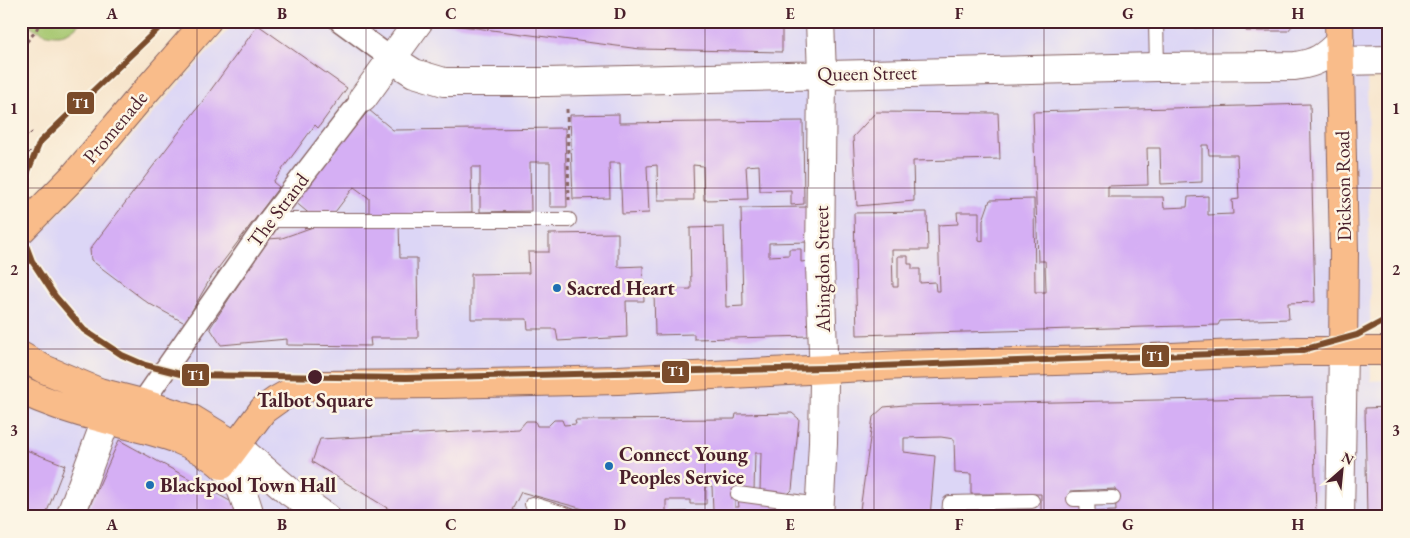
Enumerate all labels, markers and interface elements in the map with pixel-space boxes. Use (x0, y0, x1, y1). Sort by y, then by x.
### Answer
text: A (105, 3, 118, 24)
text: B (277, 3, 287, 24)
text: C (445, 3, 457, 24)
text: D (614, 3, 626, 24)
text: E (785, 3, 795, 24)
text: F (955, 3, 964, 24)
text: G (1122, 3, 1134, 24)
text: H (1292, 3, 1305, 24)
street label: Queen Street (817, 59, 918, 87)
street label: Promenade (77, 85, 153, 169)
line badge: T1 (66, 91, 95, 115)
text: T1 (72, 94, 90, 112)
text: 1 (10, 98, 18, 119)
text: 1 (1392, 98, 1400, 119)
street label: Dickson Road (1329, 130, 1357, 241)
street label: The Strand (242, 167, 315, 252)
street label: Abingdon Street (808, 205, 836, 334)
text: 2 (10, 259, 19, 280)
text: 2 (1392, 259, 1401, 280)
place label: Sacred Heart (567, 275, 675, 301)
marker: Sacred Heart (551, 282, 563, 294)
line badge: T1 (1141, 344, 1170, 368)
text: T1 (1146, 347, 1164, 365)
line badge: T1 (661, 360, 690, 384)
text: T1 (667, 362, 685, 380)
line badge: T1 (181, 363, 210, 387)
text: T1 (187, 366, 205, 384)
marker: Talbot Square (306, 368, 324, 386)
place label: Talbot Square (257, 387, 373, 413)
text: 3 (10, 420, 18, 441)
text: 3 (1392, 420, 1400, 441)
place label: Connect Young Peoples Service (619, 441, 749, 490)
north arrow (1318, 446, 1368, 496)
text: N (1339, 448, 1358, 469)
marker: Connect Young Peoples Service (603, 460, 615, 472)
place label: Blackpool Town Hall (160, 472, 337, 498)
marker: Blackpool Town Hall (144, 479, 156, 491)
text: A (105, 514, 118, 535)
text: B (277, 514, 287, 535)
text: C (445, 514, 457, 535)
text: D (614, 514, 626, 535)
text: E (785, 514, 795, 535)
text: F (955, 514, 964, 535)
text: G (1122, 514, 1134, 535)
text: H (1292, 514, 1305, 535)

